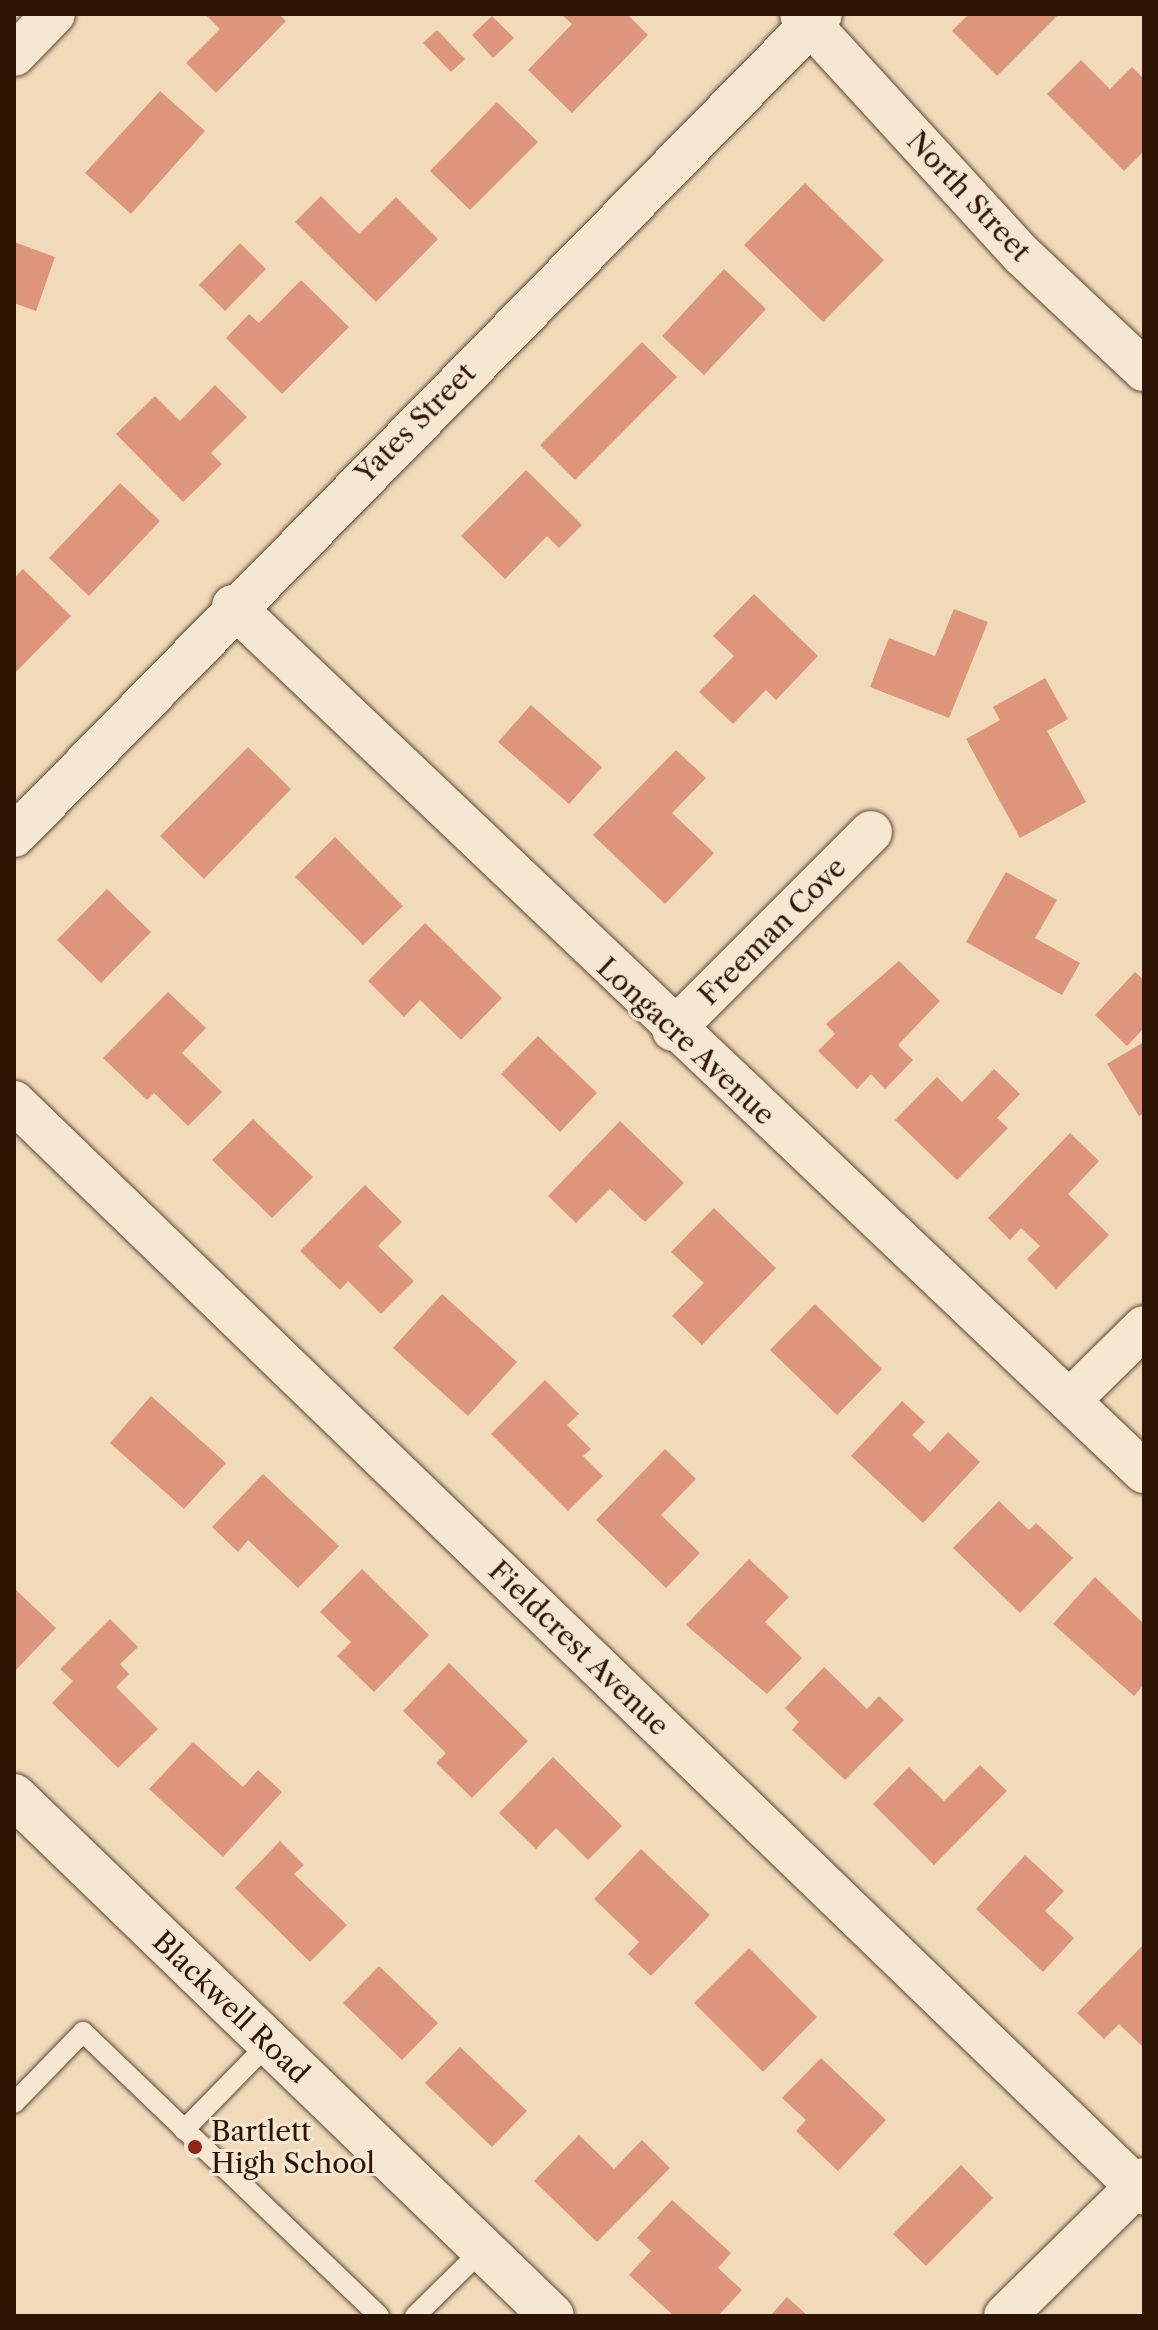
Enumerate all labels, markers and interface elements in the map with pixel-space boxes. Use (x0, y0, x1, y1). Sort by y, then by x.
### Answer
street label: North Street (900, 124, 1038, 268)
street label: Yates Street (348, 356, 482, 490)
street label: Freeman Cove (691, 850, 853, 1012)
street label: Longacre Avenue (590, 950, 782, 1132)
street label: Fieldcrest Avenue (482, 1553, 676, 1743)
street label: Blackwell Road (146, 1924, 316, 2090)
place label: Bartlett High School (211, 2114, 375, 2180)
marker: Bartlett High School (186, 2138, 204, 2156)

